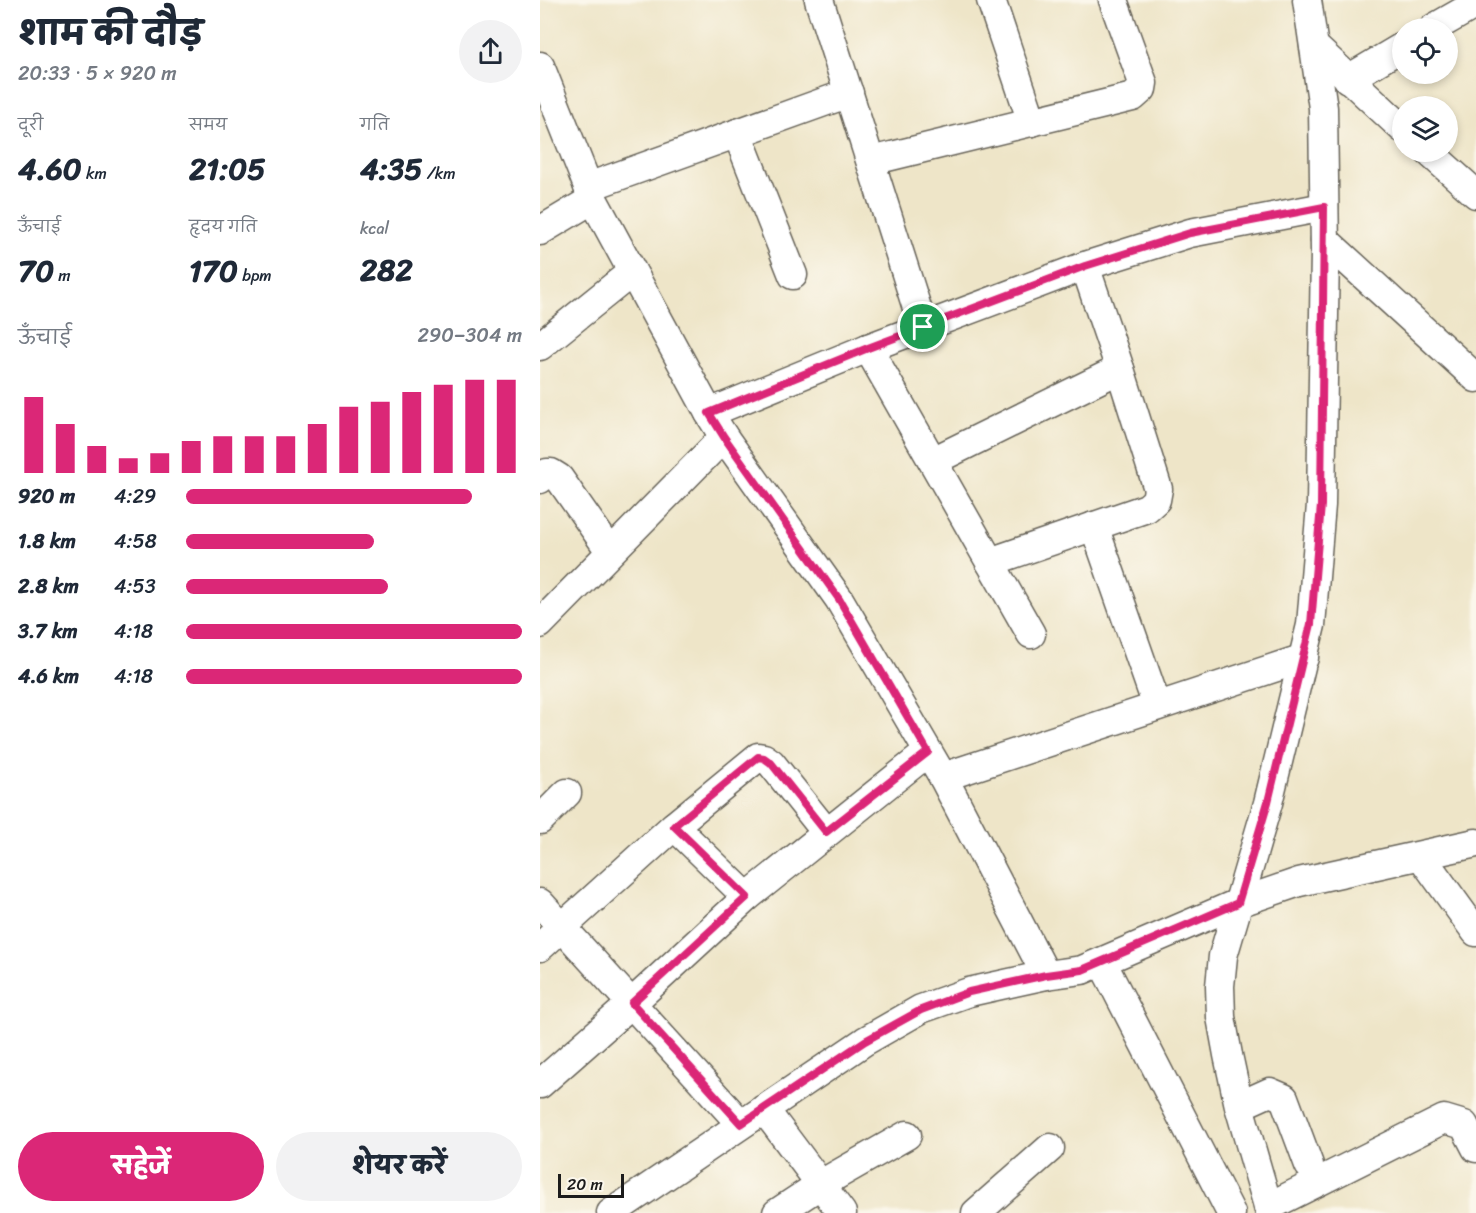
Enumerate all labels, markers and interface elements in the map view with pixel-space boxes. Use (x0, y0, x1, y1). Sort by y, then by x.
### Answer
text: शाम की दौड़ (18, 4, 203, 62)
map controls (1392, 18, 1458, 162)
button: locate (1392, 18, 1458, 84)
button: share (459, 20, 522, 83)
text: 20:33 · 5 × 920 m (18, 56, 177, 91)
button: layers (1392, 96, 1458, 162)
text: दूरी (18, 110, 43, 139)
text: समय (189, 110, 227, 139)
text: गति (360, 110, 389, 139)
text: 4.60 (18, 142, 82, 196)
text: 21:05 (189, 142, 266, 196)
text: 4:35 (360, 142, 423, 196)
text: km (82, 159, 107, 188)
text: /km (423, 159, 456, 188)
text: ऊँचाई (18, 212, 61, 241)
text: हृदय गति (189, 212, 257, 241)
text: kcal (360, 214, 389, 243)
text: 282 (360, 243, 413, 297)
text: 70 (18, 244, 54, 298)
text: 170 (189, 244, 238, 298)
text: m (54, 261, 71, 290)
text: bpm (238, 261, 272, 290)
pin (897, 301, 948, 352)
icon: arrive (906, 310, 939, 343)
text: 290–304 m (418, 318, 522, 353)
text: ऊँचाई (18, 320, 72, 355)
text: 920 m (18, 479, 75, 514)
text: 4:29 (114, 479, 156, 514)
text: 1.8 km (18, 524, 76, 559)
text: 4:58 (114, 524, 157, 559)
text: 2.8 km (18, 569, 79, 604)
text: 4:53 (114, 569, 156, 604)
text: 3.7 km (18, 614, 78, 649)
text: 4:18 (114, 614, 153, 649)
text: 4.6 km (18, 659, 79, 694)
text: 4:18 (114, 659, 153, 694)
button: सहेजें (18, 1132, 264, 1201)
button: शेयर करें (276, 1132, 522, 1201)
text: 20 m (567, 1170, 603, 1199)
scale bar (558, 1171, 624, 1198)

